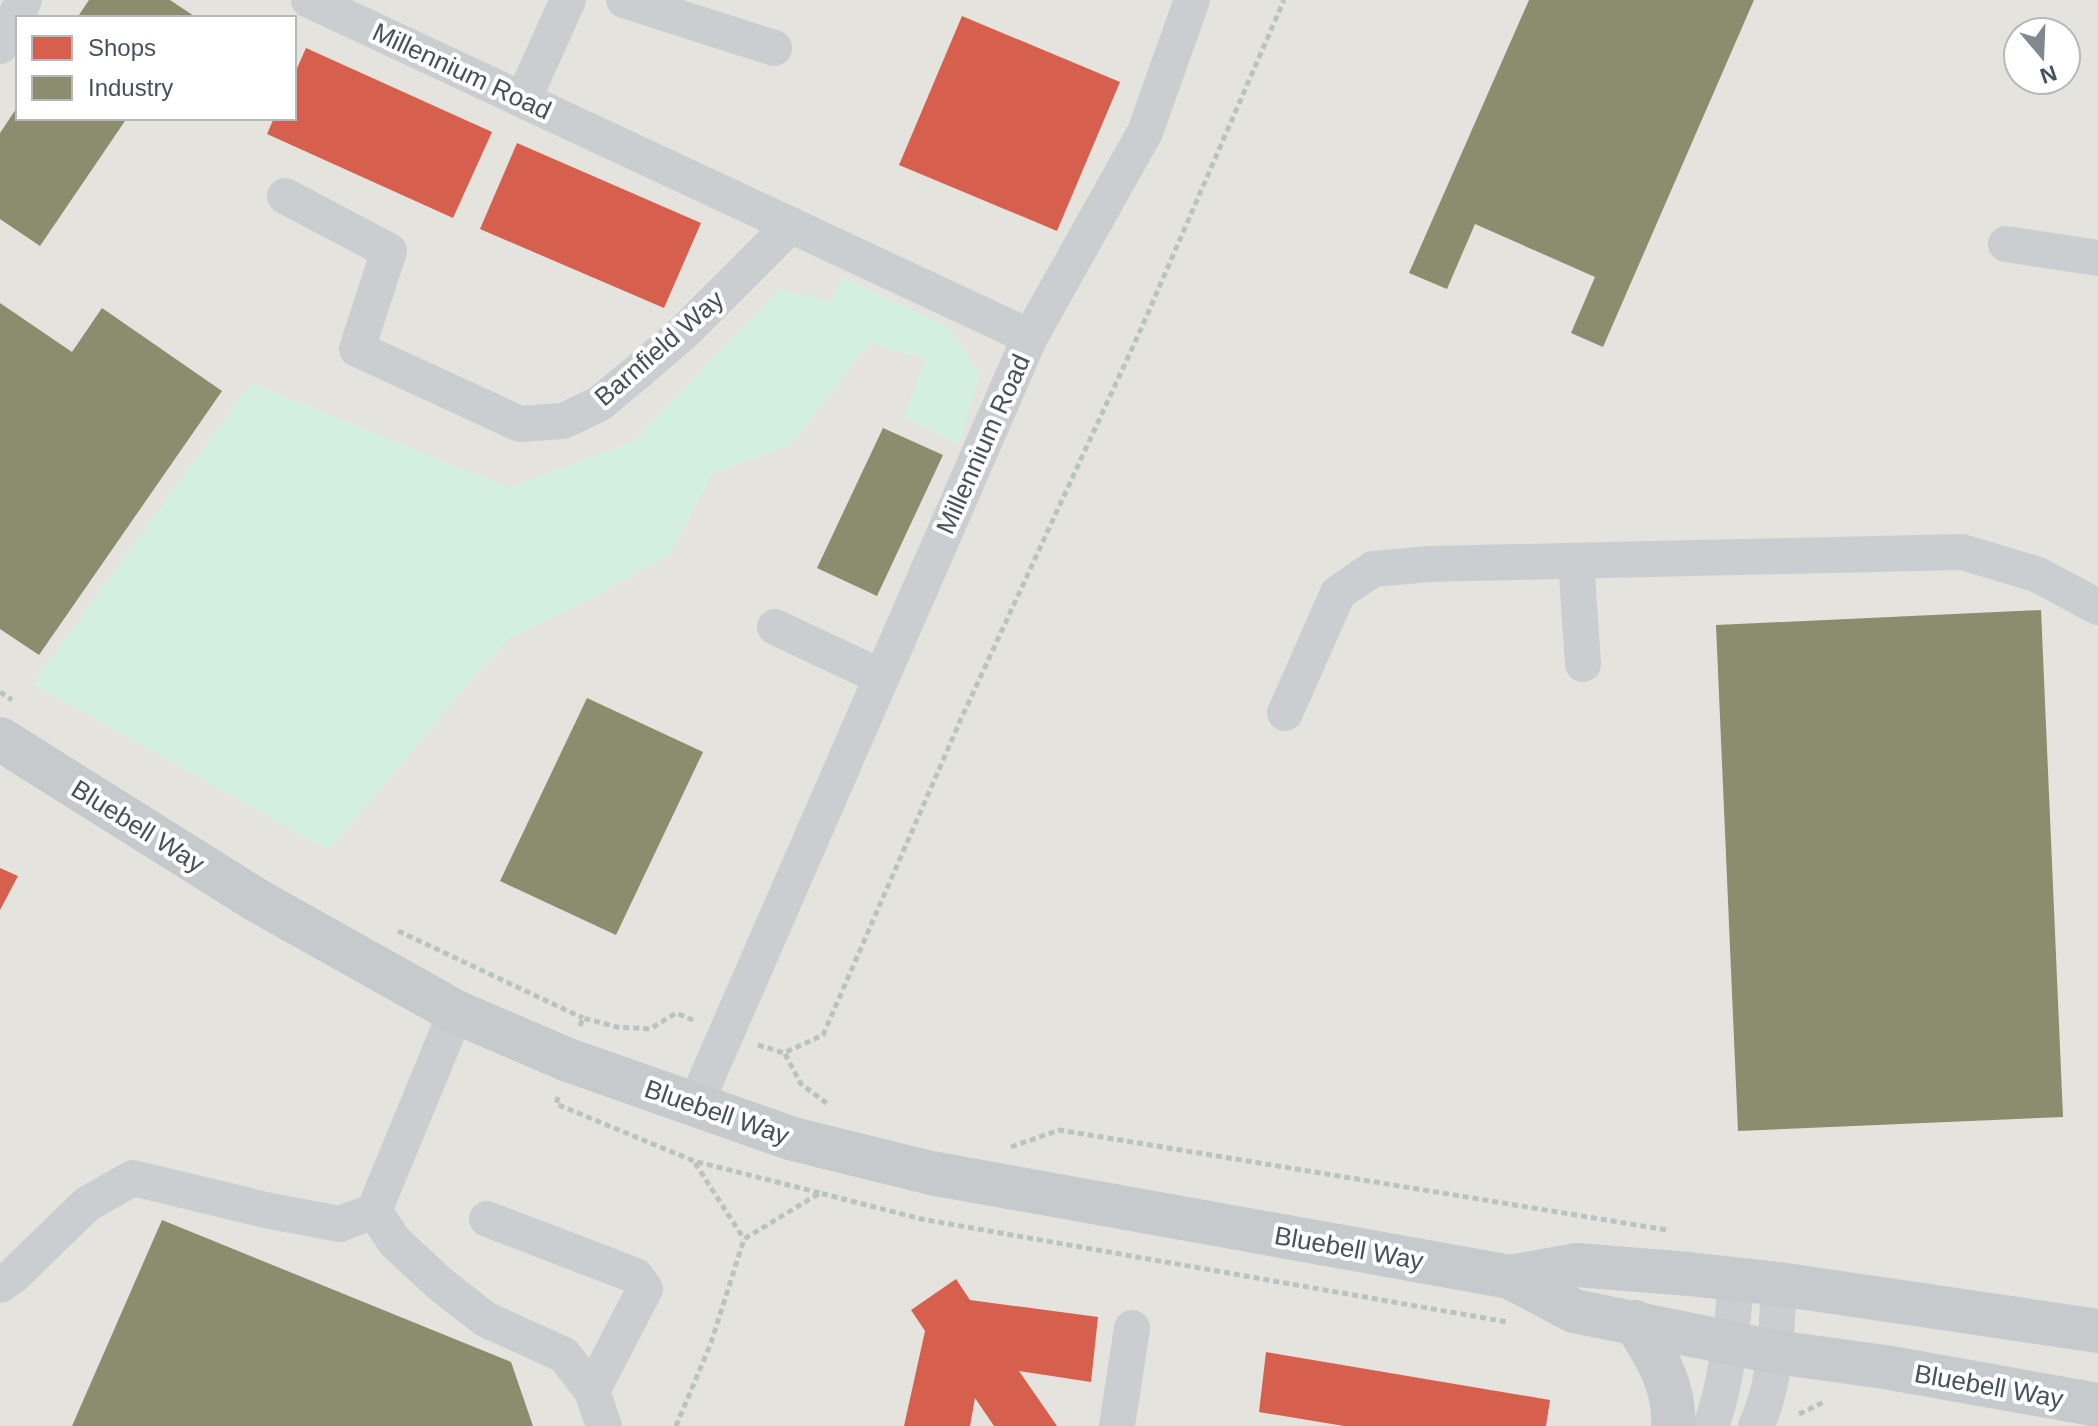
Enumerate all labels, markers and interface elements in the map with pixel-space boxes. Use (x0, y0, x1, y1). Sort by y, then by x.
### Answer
legend (16, 16, 296, 120)
street label: Millennium Road (368, 16, 556, 126)
north arrow (2002, 16, 2082, 96)
text: Shops (88, 34, 156, 61)
text: N (2037, 60, 2060, 89)
text: Industry (88, 74, 173, 101)
street label: Barnfield Way (588, 284, 730, 412)
street label: Millennium Road (930, 349, 1036, 539)
street label: Bluebell Way (66, 773, 210, 879)
street label: Bluebell Way (641, 1073, 793, 1151)
street label: Bluebell Way (1272, 1220, 1426, 1276)
street label: Bluebell Way (1912, 1358, 2066, 1414)

